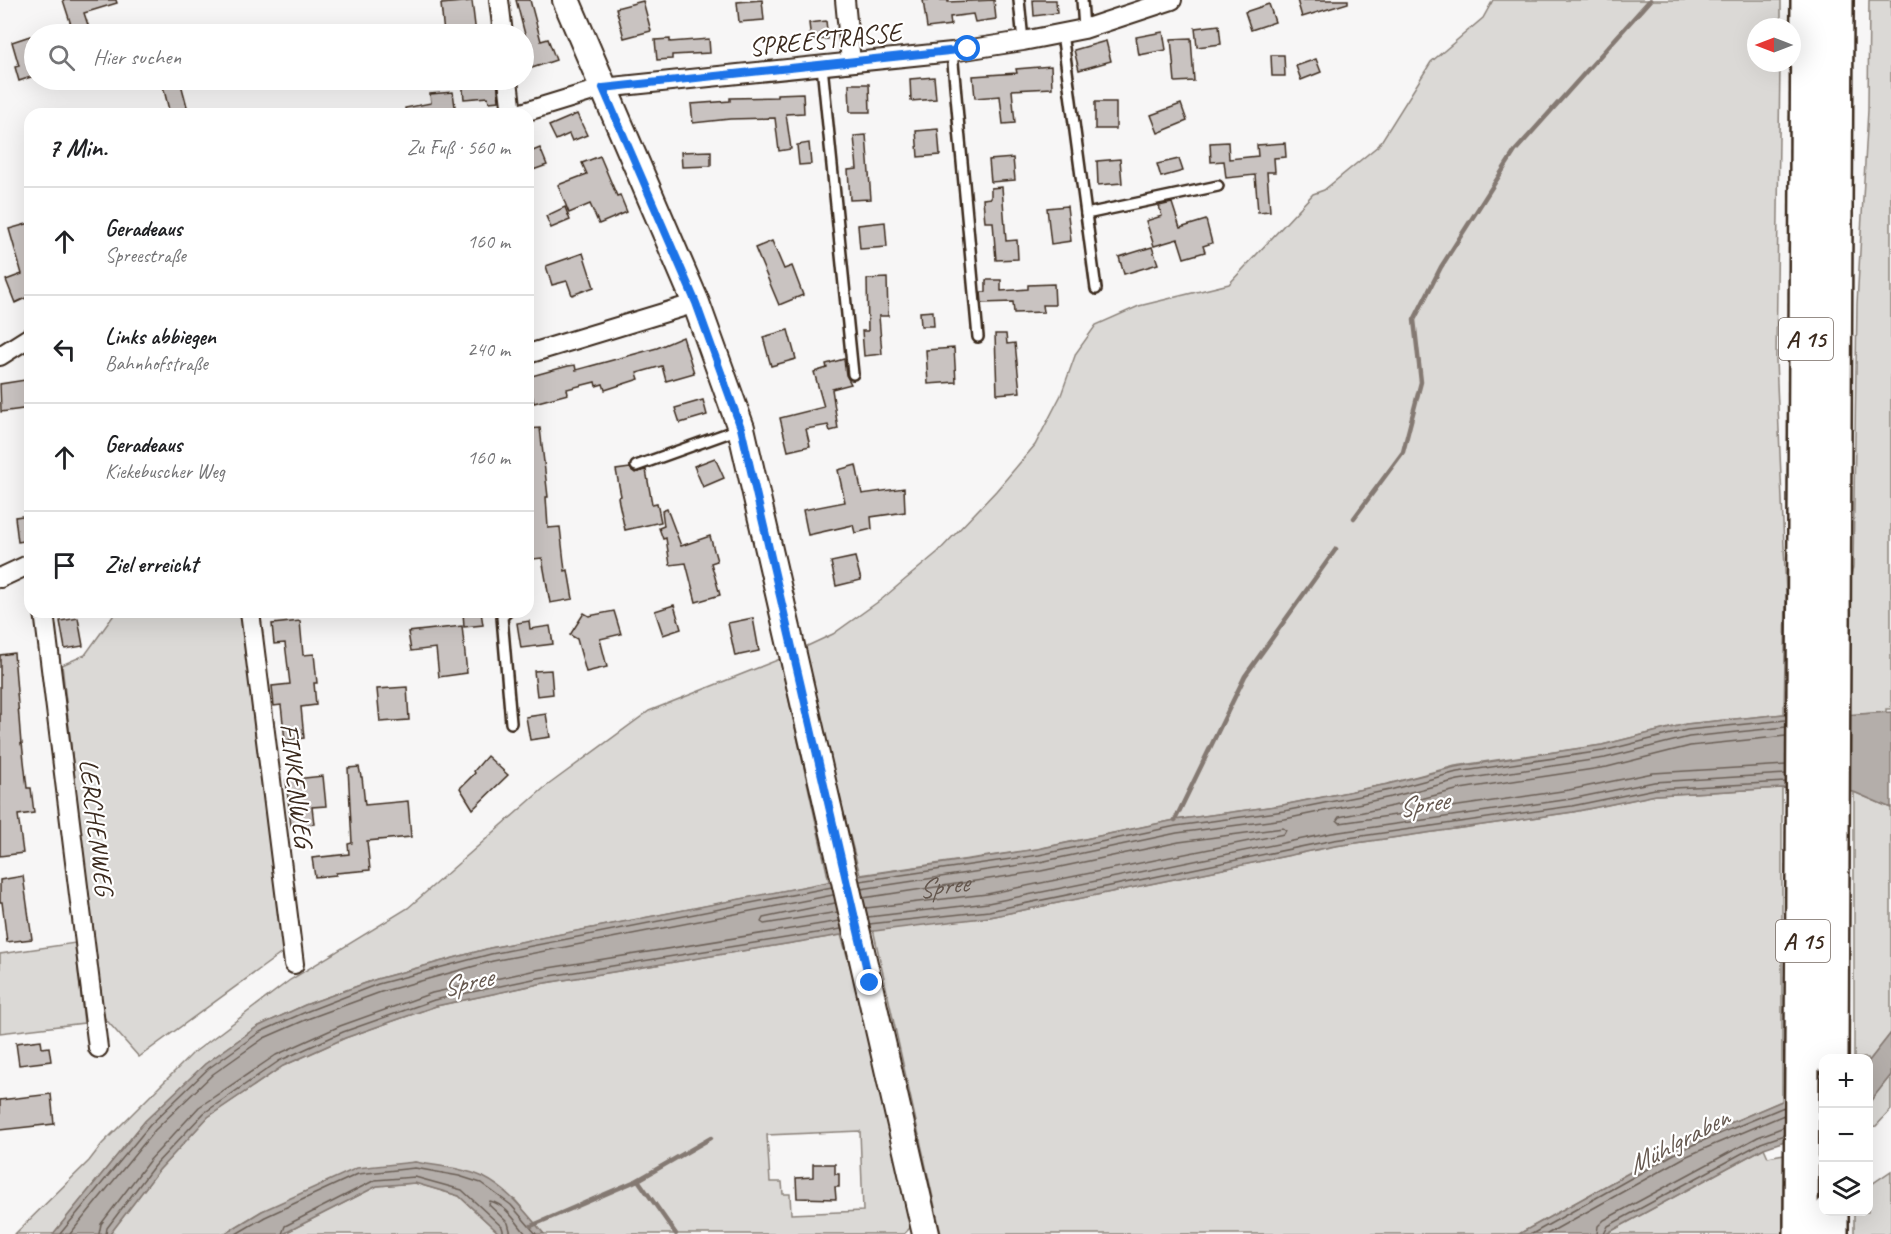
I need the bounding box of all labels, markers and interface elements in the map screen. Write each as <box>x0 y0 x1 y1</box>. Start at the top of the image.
street label: SPREESTRASSE <box>747 15 906 64</box>
north arrow <box>1747 18 1801 72</box>
search box <box>24 24 534 90</box>
route start <box>954 35 980 61</box>
icon: search <box>45 41 78 74</box>
text: Hier suchen <box>93 43 181 71</box>
text: 7 Min. <box>48 131 107 164</box>
text: Zu Fuß · 560 m <box>407 135 510 160</box>
text: Geradeaus <box>105 215 182 243</box>
icon: ahead <box>48 225 81 258</box>
text: 160 m <box>467 229 510 254</box>
text: Spreestraße <box>105 243 186 268</box>
road number: A 15 <box>1779 318 1833 360</box>
text: Links abbiegen <box>105 323 216 351</box>
icon: left <box>48 333 81 366</box>
text: 240 m <box>467 337 510 362</box>
text: Bahnhofstraße <box>105 351 208 376</box>
text: Geradeaus <box>105 431 182 459</box>
icon: ahead <box>48 441 81 474</box>
text: 160 m <box>467 445 510 470</box>
text: Kiekebuscher Weg <box>105 459 225 484</box>
icon: arrive <box>48 549 81 582</box>
text: Ziel erreicht <box>105 551 198 579</box>
street label: FINKENWEG <box>273 722 321 853</box>
street label: LERCHENWEG <box>72 757 122 900</box>
water label: Spree <box>1395 782 1455 825</box>
water label: Spree <box>916 865 975 906</box>
road number: A 15 <box>1776 920 1830 962</box>
water label: Spree <box>439 959 500 1004</box>
route end <box>856 969 882 995</box>
map controls <box>1819 1054 1873 1216</box>
button: + <box>1819 1054 1873 1108</box>
water label: Mühlgraben <box>1621 1099 1737 1182</box>
button: − <box>1819 1108 1873 1162</box>
button: layers <box>1819 1162 1873 1216</box>

